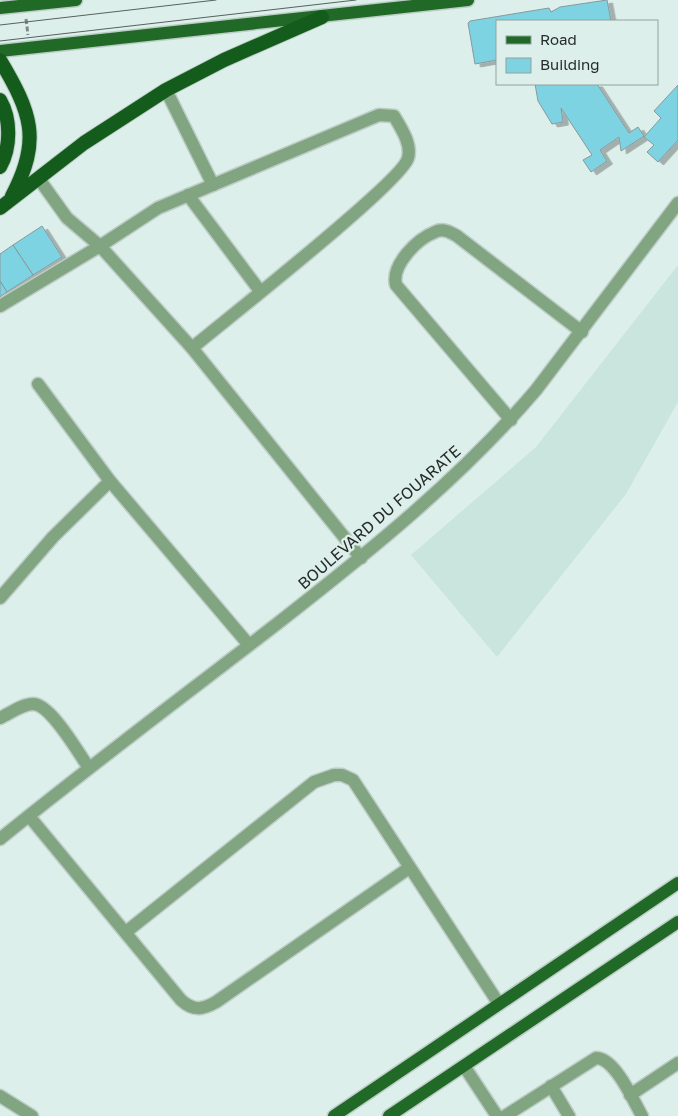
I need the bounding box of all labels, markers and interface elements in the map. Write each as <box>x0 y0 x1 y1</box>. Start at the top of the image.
legend <box>496 20 658 85</box>
text: Road <box>540 30 577 48</box>
text: Building <box>540 55 600 73</box>
street label: BOULEVARD DU FOUARATE <box>293 441 465 593</box>

